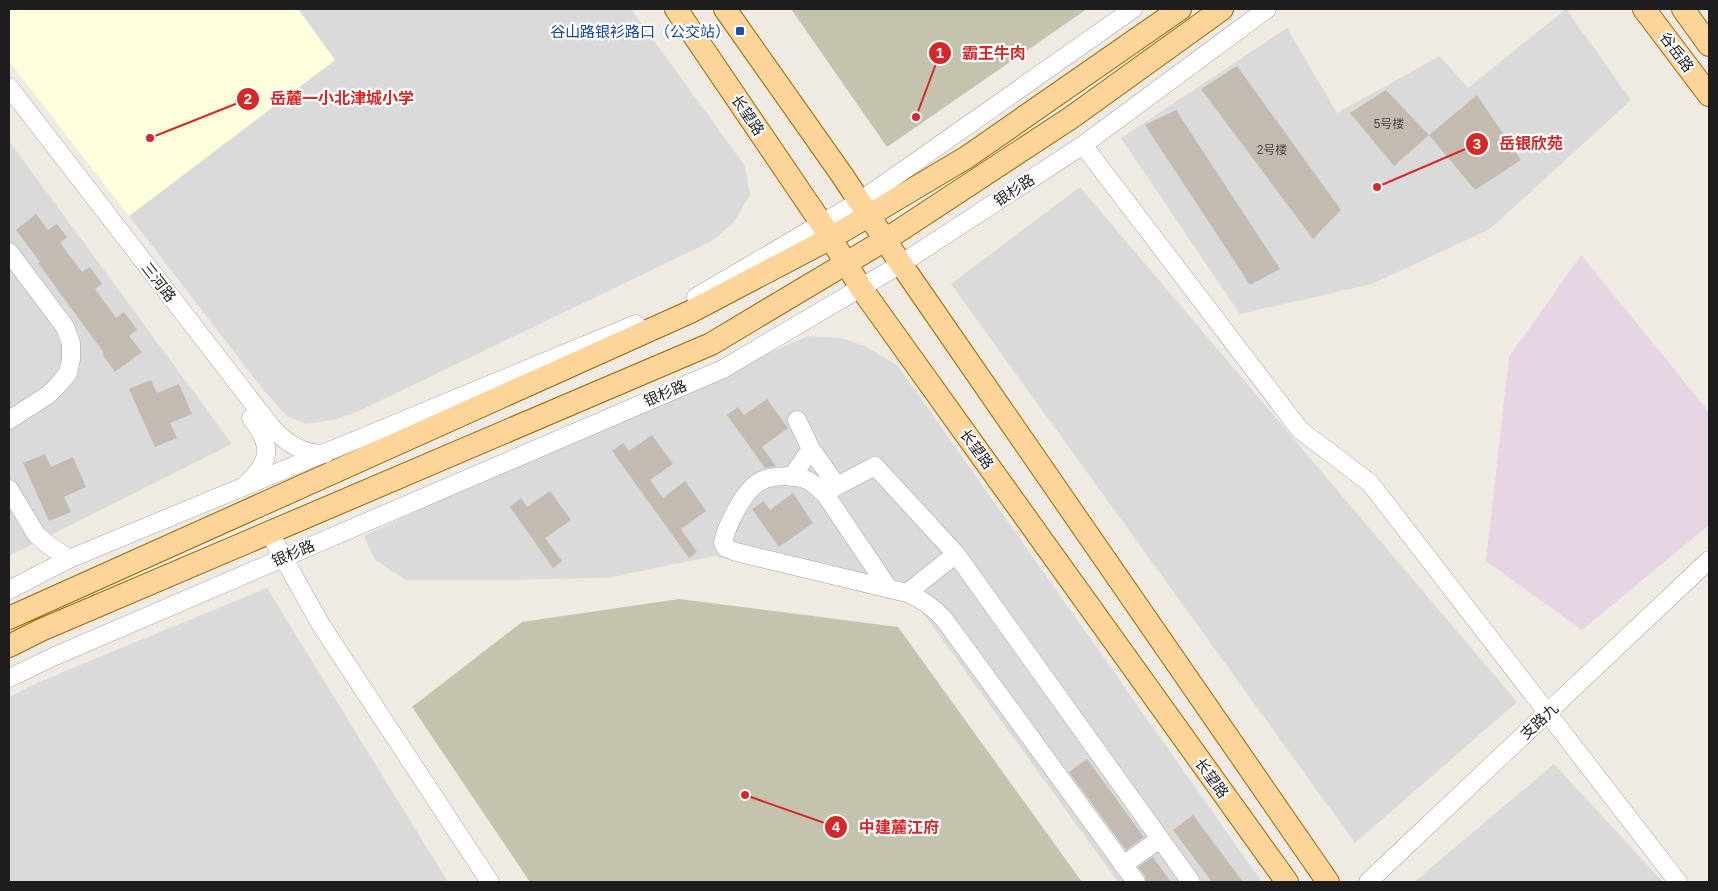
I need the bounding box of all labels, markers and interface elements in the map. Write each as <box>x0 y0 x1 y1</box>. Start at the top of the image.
place label: 谷山路银衫路口（公交站） <box>550 23 730 40</box>
marker: 谷山路银衫路口（公交站） <box>734 25 746 37</box>
street label: 谷岳路 <box>1657 29 1697 75</box>
callout: 霸王牛肉 <box>927 38 1036 69</box>
text: 1 <box>936 44 944 61</box>
text: 霸王牛肉 <box>962 45 1026 62</box>
callout: 岳麓一小北津城小学 <box>235 83 424 114</box>
text: 岳麓一小北津城小学 <box>270 89 414 107</box>
text: 2 <box>244 90 252 107</box>
street label: 长望路 <box>728 92 768 138</box>
house number: 5号楼 <box>1374 117 1404 131</box>
callout: 岳银欣苑 <box>1464 128 1573 159</box>
text: 3 <box>1473 135 1481 152</box>
text: 岳银欣苑 <box>1499 135 1563 152</box>
house number: 2号楼 <box>1257 143 1287 157</box>
street label: 银杉路 <box>990 171 1038 209</box>
street label: 三河路 <box>138 259 180 305</box>
street label: 银杉路 <box>641 376 689 410</box>
street label: 长望路 <box>957 426 997 472</box>
street label: 银杉路 <box>269 536 317 570</box>
street label: 支路九 <box>1517 699 1561 743</box>
street label: 长望路 <box>1192 755 1232 801</box>
callout: 中建麓江府 <box>824 811 949 842</box>
text: 4 <box>832 818 841 835</box>
text: 中建麓江府 <box>859 819 939 836</box>

